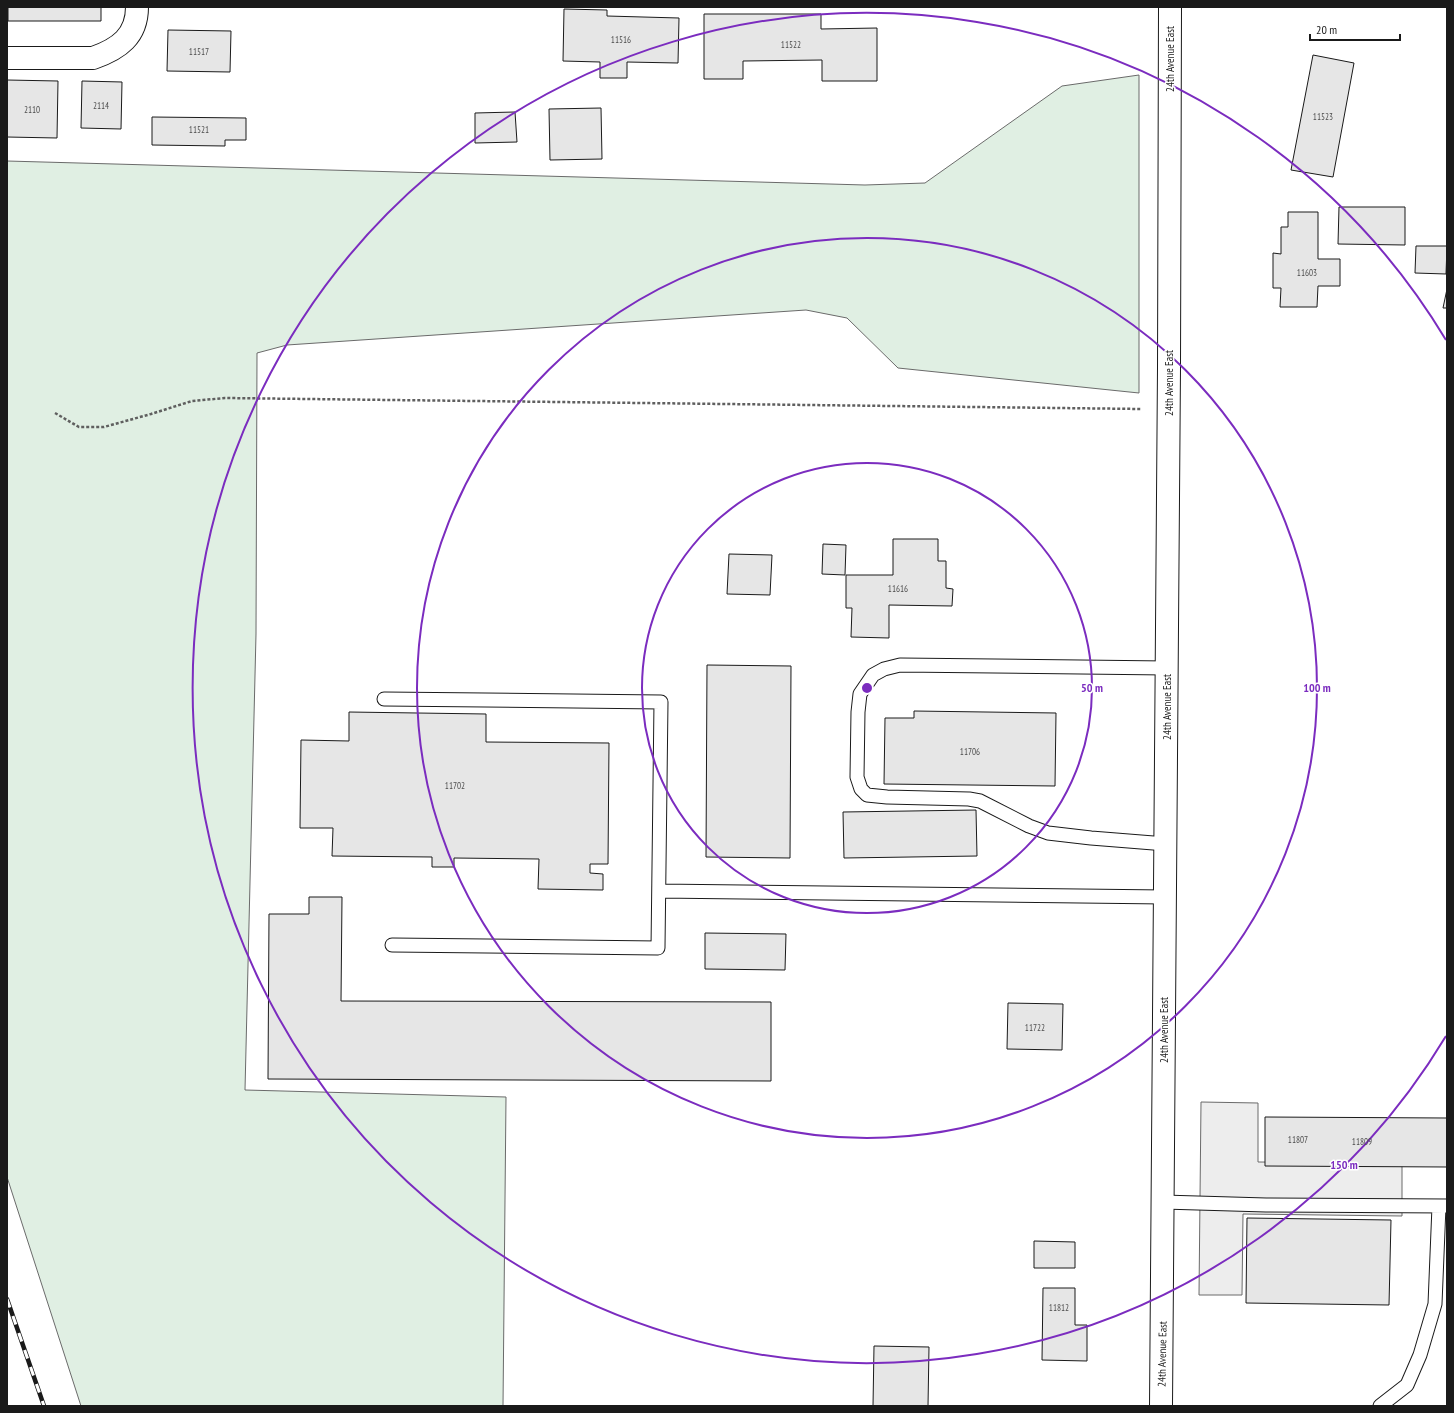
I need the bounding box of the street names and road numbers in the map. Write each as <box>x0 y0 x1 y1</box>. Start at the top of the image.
street label: 24th Avenue East <box>1163 26 1177 92</box>
street label: 24th Avenue East <box>1162 350 1176 416</box>
street label: 24th Avenue East <box>1160 674 1174 740</box>
street label: 24th Avenue East <box>1157 997 1171 1063</box>
street label: 24th Avenue East <box>1154 1321 1170 1387</box>

